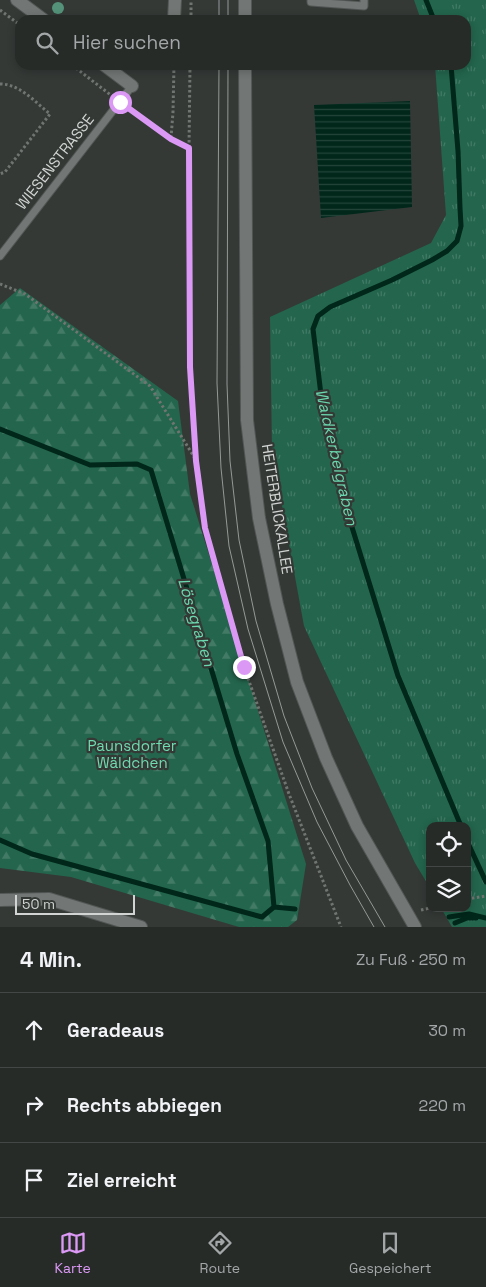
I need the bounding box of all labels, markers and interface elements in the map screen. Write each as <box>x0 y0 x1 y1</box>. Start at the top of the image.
search box <box>15 15 471 70</box>
icon: search <box>33 29 61 57</box>
text: Hier suchen <box>73 30 181 55</box>
route start <box>109 91 132 114</box>
street label: WIESENSTRASSE <box>11 110 98 213</box>
water label: Waldkerbelgraben <box>311 387 363 529</box>
street label: HEITERBLICKALLEE <box>258 442 297 576</box>
water label: Lösegraben <box>173 575 220 670</box>
route end <box>233 656 256 679</box>
park label: Paunsdorfer Wäldchen <box>88 736 177 772</box>
map controls <box>426 822 471 912</box>
button: locate <box>426 822 471 867</box>
button: layers <box>426 867 471 912</box>
scale bar <box>15 892 135 915</box>
text: 50 m <box>22 895 55 913</box>
text: 4 Min. <box>20 946 82 973</box>
text: Zu Fuß · 250 m <box>356 949 466 970</box>
icon: ahead <box>20 1016 48 1044</box>
text: Geradeaus <box>67 1018 164 1043</box>
text: 30 m <box>428 1020 466 1041</box>
icon: right <box>20 1091 48 1119</box>
text: Rechts abbiegen <box>67 1093 222 1118</box>
text: 220 m <box>419 1095 466 1116</box>
icon: arrive <box>20 1166 48 1194</box>
text: Ziel erreicht <box>67 1168 177 1193</box>
tab: Karte <box>54 1229 91 1277</box>
tab: Route <box>200 1229 240 1277</box>
tab: Gespeichert <box>349 1229 432 1277</box>

